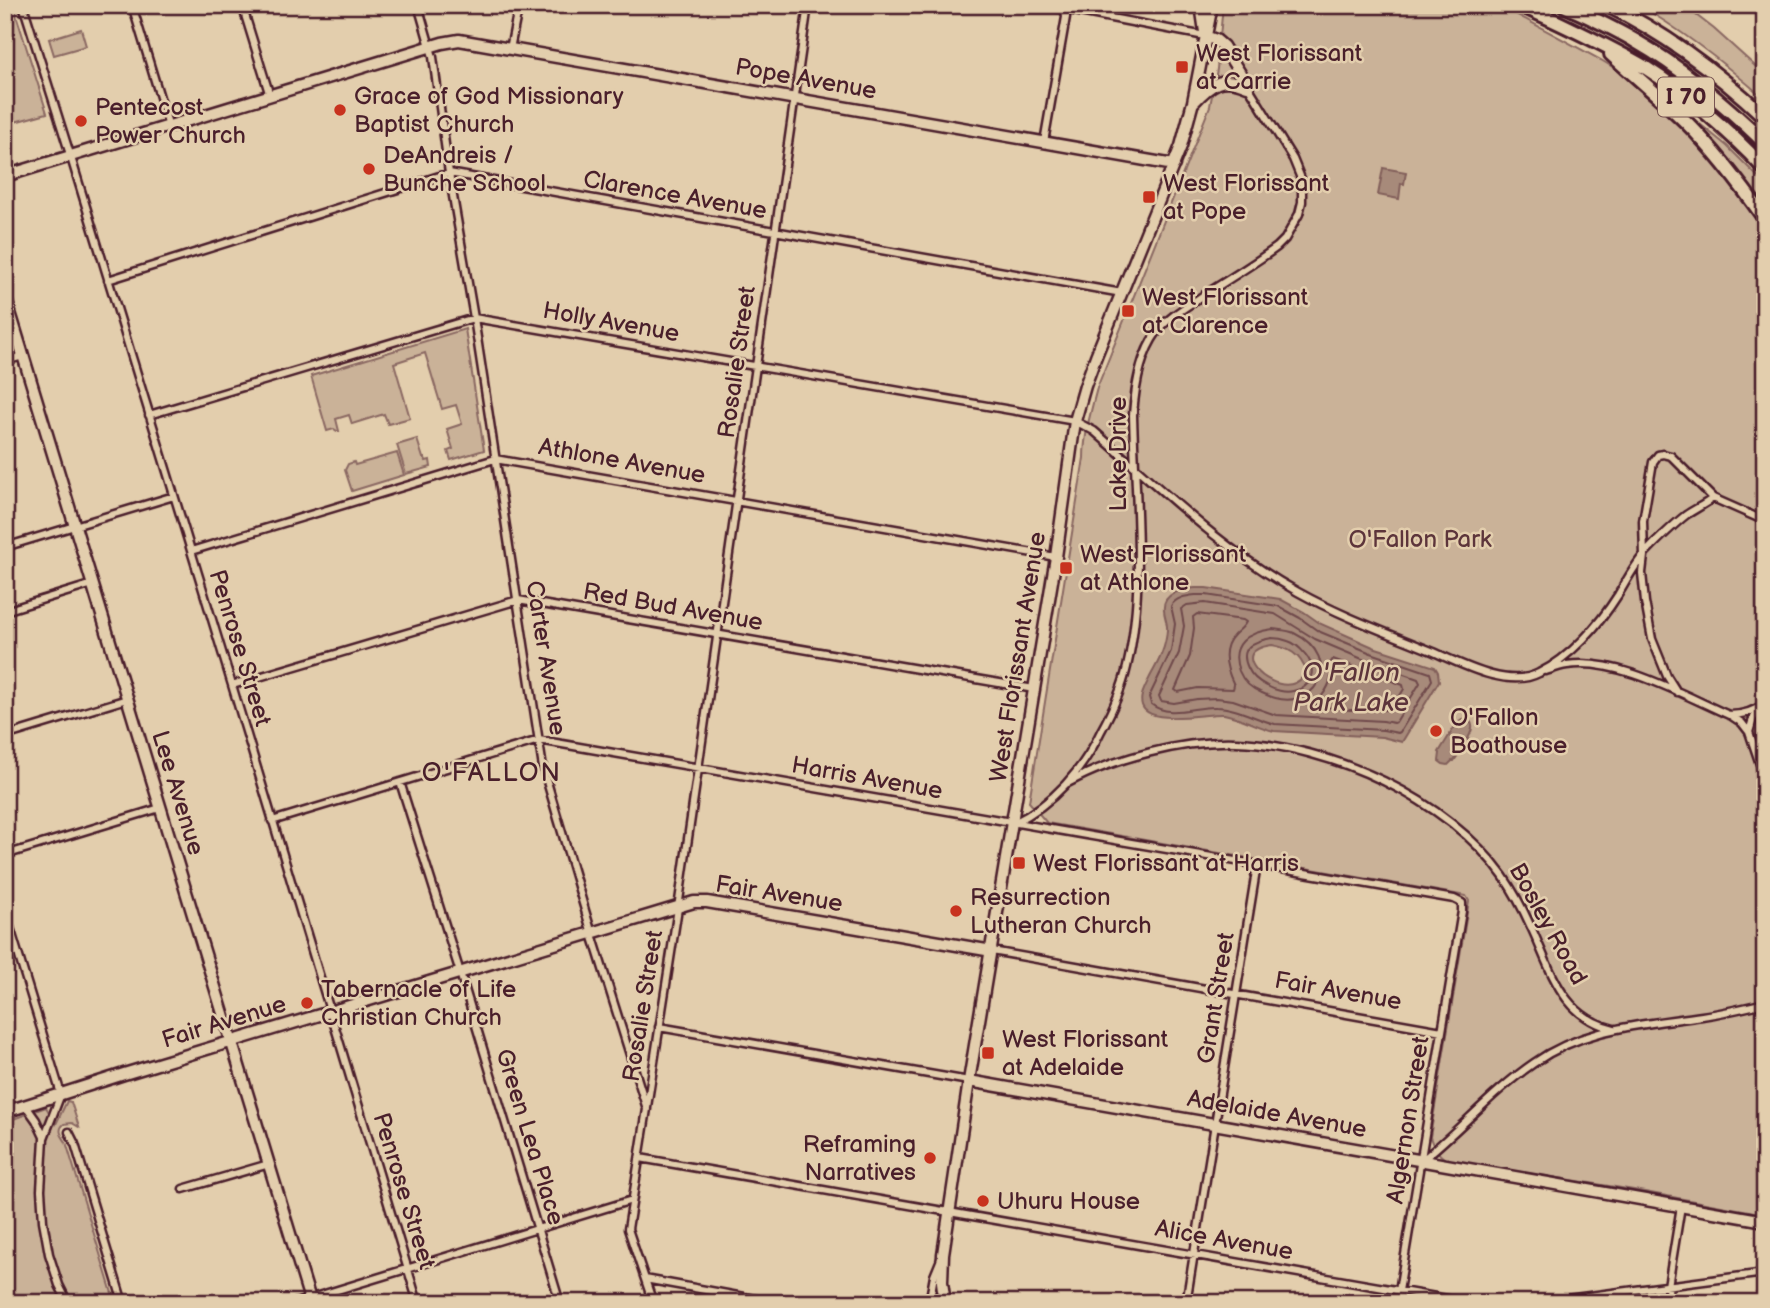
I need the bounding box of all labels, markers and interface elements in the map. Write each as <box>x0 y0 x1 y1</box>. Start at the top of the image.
place label: West Florissant at Carrie <box>1196 39 1363 96</box>
street label: Pope Avenue <box>733 52 879 106</box>
marker: West Florissant at Carrie <box>1174 59 1190 75</box>
road number: I 70 <box>1658 78 1714 116</box>
place label: Grace of God Missionary Baptist Church <box>354 82 624 139</box>
place label: Pentecost Power Church <box>95 93 246 150</box>
marker: Grace of God Missionary Baptist Church <box>332 102 348 118</box>
marker: Pentecost Power Church <box>73 113 89 129</box>
place label: DeAndreis / Bunche School <box>383 141 546 198</box>
marker: DeAndreis / Bunche School <box>361 161 377 177</box>
street label: Clarence Avenue <box>581 165 769 225</box>
place label: West Florissant at Pope <box>1163 169 1330 226</box>
marker: West Florissant at Pope <box>1141 189 1157 205</box>
street label: Rosalie Street <box>712 283 762 440</box>
place label: West Florissant at Clarence <box>1142 283 1309 340</box>
street label: Holly Avenue <box>540 296 682 348</box>
marker: West Florissant at Clarence <box>1120 303 1136 319</box>
street label: Lake Drive <box>1104 396 1133 512</box>
street label: Athlone Avenue <box>536 432 708 490</box>
park label: O'Fallon Park <box>1348 525 1492 554</box>
street label: West Florissant Avenue <box>984 530 1052 784</box>
place label: West Florissant at Athlone <box>1080 540 1247 597</box>
marker: West Florissant at Athlone <box>1058 560 1074 576</box>
street label: Penrose Street <box>202 566 278 730</box>
street label: Red Bud Avenue <box>581 577 765 637</box>
street label: Carter Avenue <box>519 579 573 737</box>
water label: O'Fallon Park Lake <box>1293 658 1409 719</box>
place label: O'Fallon Boathouse <box>1450 703 1567 760</box>
marker: O'Fallon Boathouse <box>1428 723 1444 739</box>
street label: Lee Avenue <box>145 727 211 859</box>
street label: Harris Avenue <box>789 750 945 806</box>
district label: O'FALLON <box>422 758 562 789</box>
place label: West Florissant at Harris <box>1033 849 1299 878</box>
marker: West Florissant at Harris <box>1011 855 1027 871</box>
street label: Bosley Road <box>1503 858 1593 990</box>
street label: Fair Avenue <box>713 870 845 918</box>
place label: Resurrection Lutheran Church <box>970 883 1152 940</box>
marker: Resurrection Lutheran Church <box>948 903 964 919</box>
street label: Rosalie Street <box>617 927 669 1084</box>
street label: Grant Street <box>1191 930 1241 1066</box>
street label: Fair Avenue <box>1272 966 1404 1016</box>
place label: Tabernacle of Life Christian Church <box>321 975 516 1032</box>
street label: Fair Avenue <box>158 989 290 1055</box>
marker: Tabernacle of Life Christian Church <box>299 995 315 1011</box>
place label: West Florissant at Adelaide <box>1002 1025 1169 1082</box>
street label: Algernon Street <box>1380 1034 1436 1206</box>
street label: Green Lea Place <box>489 1045 571 1229</box>
marker: West Florissant at Adelaide <box>980 1045 996 1061</box>
street label: Adelaide Avenue <box>1185 1084 1369 1144</box>
street label: Penrose Street <box>366 1109 442 1273</box>
place label: Reframing Narratives <box>803 1130 916 1187</box>
marker: Reframing Narratives <box>922 1150 938 1166</box>
place label: Uhuru House <box>997 1187 1140 1216</box>
marker: Uhuru House <box>975 1193 991 1209</box>
street label: Alice Avenue <box>1153 1214 1295 1266</box>

